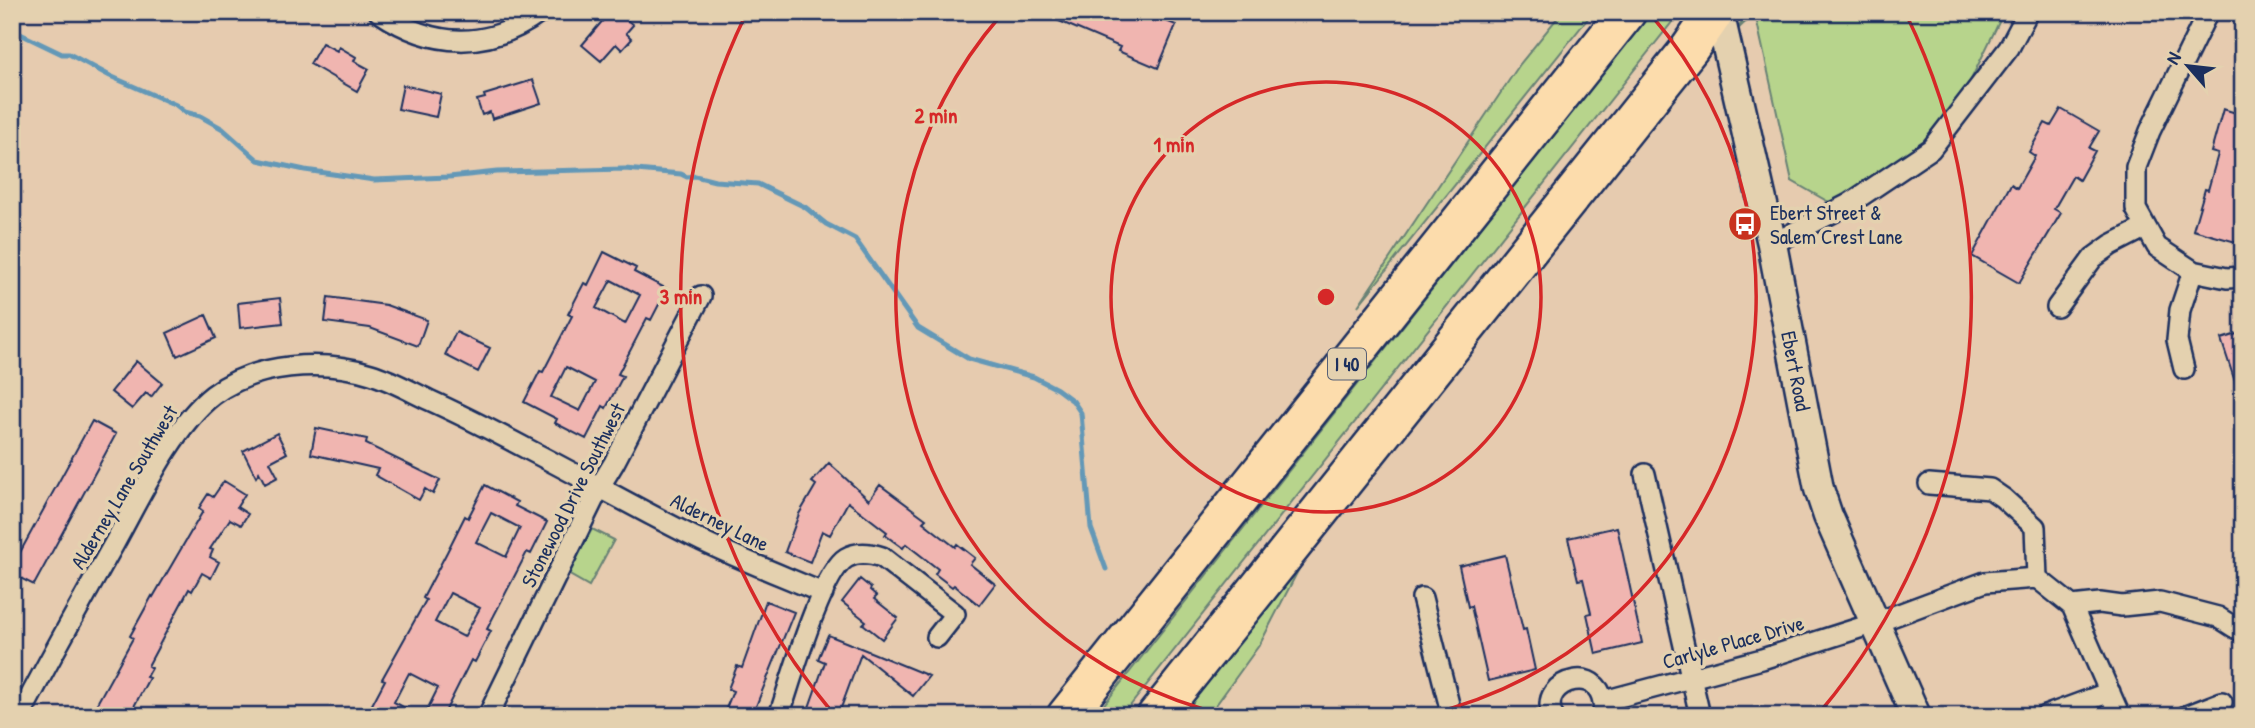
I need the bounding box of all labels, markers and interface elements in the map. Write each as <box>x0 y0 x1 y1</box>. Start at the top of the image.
north arrow <box>2154 32 2224 102</box>
text: N <box>2159 47 2187 69</box>
text: 2 min <box>914 101 958 130</box>
text: 1 min <box>1154 130 1194 159</box>
place label: Ebert Street & Salem Crest Lane <box>1770 198 1903 251</box>
bus stop icon: Ebert Street & Salem Crest Lane <box>1726 205 1764 243</box>
text: 3 min <box>660 282 702 311</box>
centre of rings <box>1314 285 1338 309</box>
street label: Ebert Road <box>1774 329 1818 413</box>
road number: I 40 <box>1328 348 1366 380</box>
street label: Stonewood Drive Southwest <box>514 397 632 592</box>
street label: Alderney Lane Southwest <box>63 399 185 574</box>
street label: Alderney Lane <box>666 486 774 558</box>
street label: Carlyle Place Drive <box>1659 608 1807 676</box>

